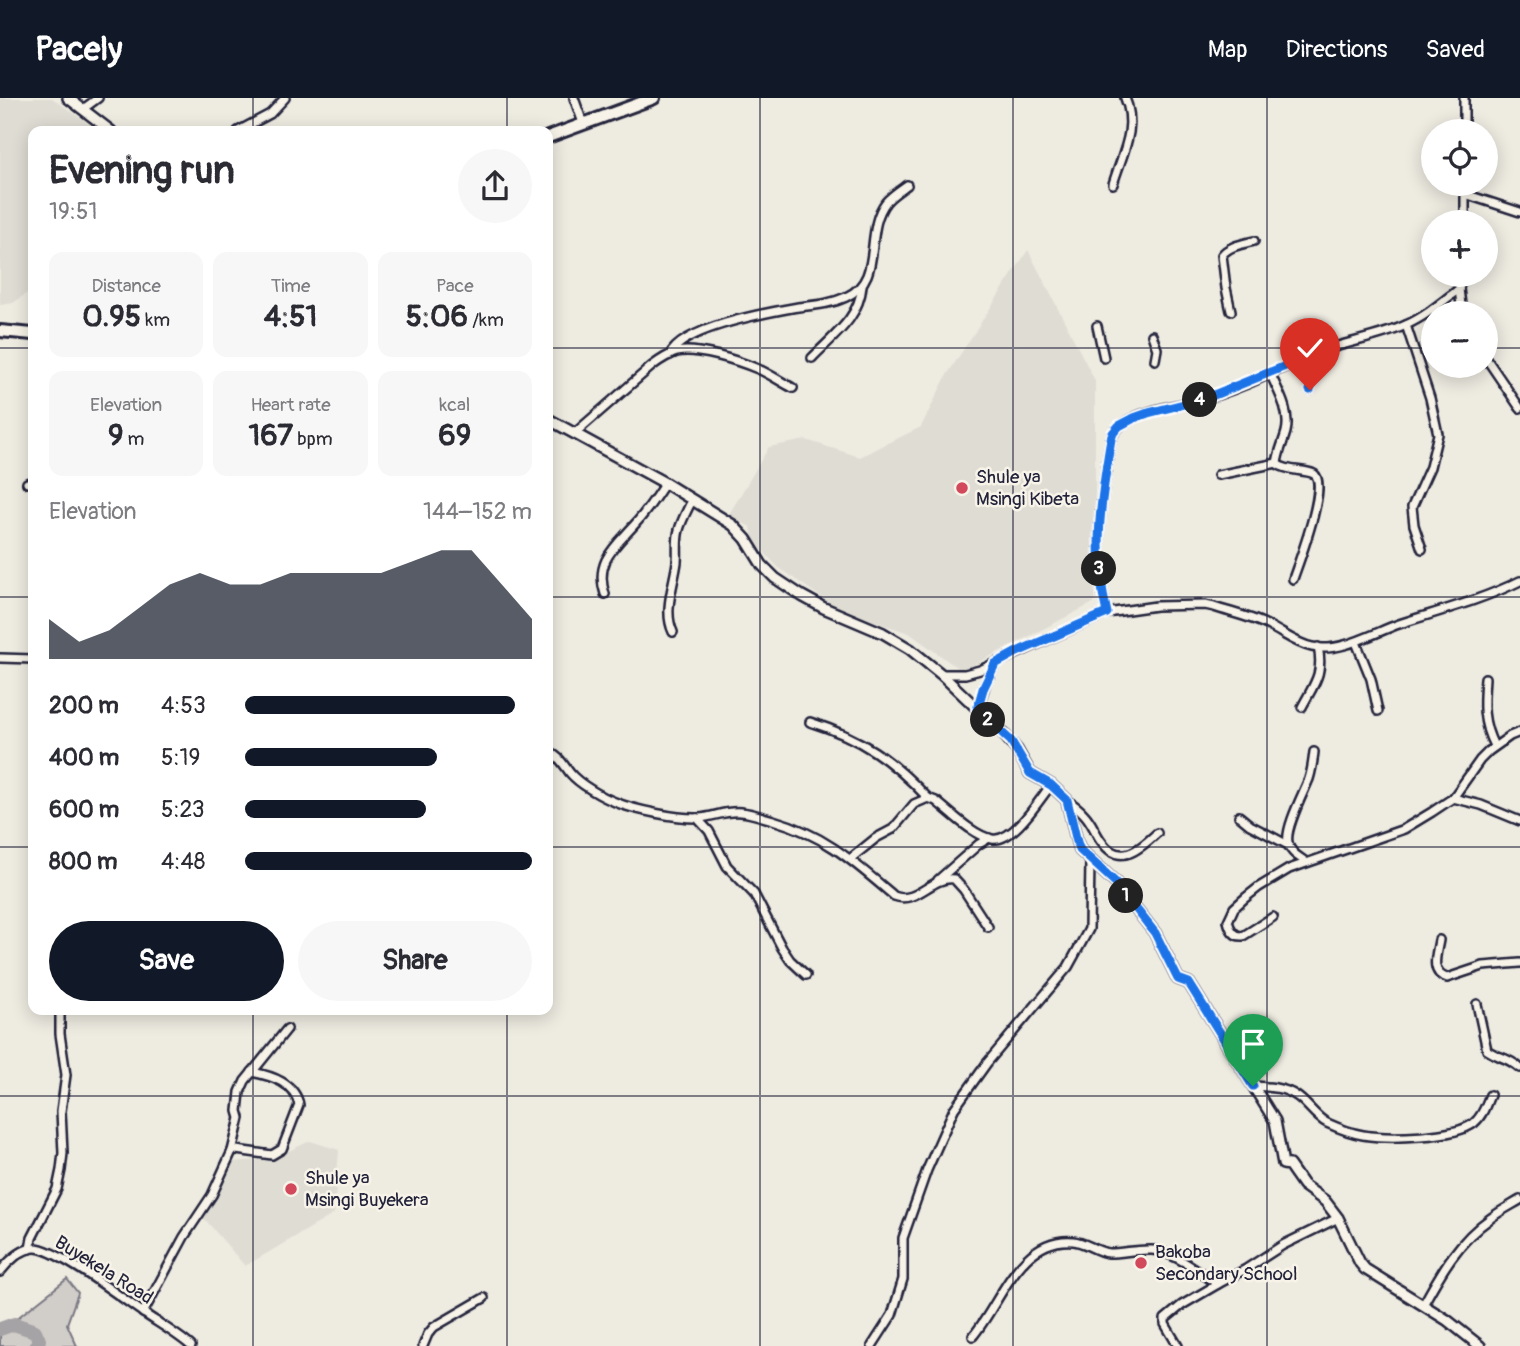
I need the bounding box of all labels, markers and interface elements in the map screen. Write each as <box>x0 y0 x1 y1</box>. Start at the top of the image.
text: Pacely <box>35 29 122 70</box>
text: Map <box>1208 35 1248 64</box>
text: Directions <box>1286 35 1387 64</box>
text: Saved <box>1425 35 1485 64</box>
map controls <box>1421 119 1498 378</box>
button: locate <box>1421 119 1498 196</box>
text: Evening run <box>49 147 235 195</box>
button: share <box>458 149 532 223</box>
text: 19:51 <box>49 197 97 226</box>
button: + <box>1421 210 1498 287</box>
text: Distance <box>91 274 161 298</box>
text: Time <box>271 274 310 298</box>
text: Pace <box>436 274 474 298</box>
text: 0.95 <box>82 298 141 335</box>
text: 4:51 <box>264 298 317 335</box>
text: 5:06 <box>406 298 468 335</box>
button: − <box>1421 301 1498 378</box>
text: km <box>141 308 170 332</box>
text: /km <box>468 308 504 332</box>
pin <box>1280 318 1340 390</box>
icon: check <box>1291 329 1329 367</box>
pin: 4 <box>1182 382 1218 418</box>
text: 4 <box>1194 387 1205 411</box>
text: Elevation <box>90 393 162 417</box>
text: Heart rate <box>250 393 331 417</box>
text: kcal <box>439 393 470 417</box>
text: 9 <box>108 417 123 454</box>
text: 167 <box>248 417 293 454</box>
text: 69 <box>438 417 471 454</box>
text: m <box>123 427 144 451</box>
text: bpm <box>293 427 333 451</box>
place label: Shule ya Msingi Kibeta <box>976 465 1079 511</box>
marker: Shule ya Msingi Kibeta <box>954 480 970 496</box>
text: Elevation <box>49 497 137 526</box>
text: 144–152 m <box>423 497 532 526</box>
pin: 3 <box>1082 552 1116 587</box>
text: 3 <box>1093 556 1104 580</box>
text: 200 m <box>49 691 119 720</box>
text: 4:53 <box>161 691 206 720</box>
pin: 2 <box>970 702 1006 738</box>
text: 2 <box>982 707 993 731</box>
text: 400 m <box>49 743 119 772</box>
text: 5:19 <box>161 743 200 772</box>
text: 600 m <box>49 795 119 824</box>
text: 5:23 <box>161 795 205 824</box>
text: 800 m <box>49 847 117 876</box>
text: 4:48 <box>161 847 205 876</box>
pin: 1 <box>1108 878 1144 914</box>
text: 1 <box>1122 883 1129 907</box>
button: Save <box>49 921 284 1001</box>
button: Share <box>298 921 532 1001</box>
pin <box>1223 1014 1283 1086</box>
icon: arrive <box>1234 1025 1272 1063</box>
place label: Shule ya Msingi Buyekera <box>305 1166 429 1212</box>
marker: Shule ya Msingi Buyekera <box>283 1181 299 1197</box>
street label: Buyekela Road <box>50 1230 158 1310</box>
place label: Bakoba Secondary School <box>1155 1240 1298 1286</box>
marker: Bakoba Secondary School <box>1133 1255 1149 1271</box>

